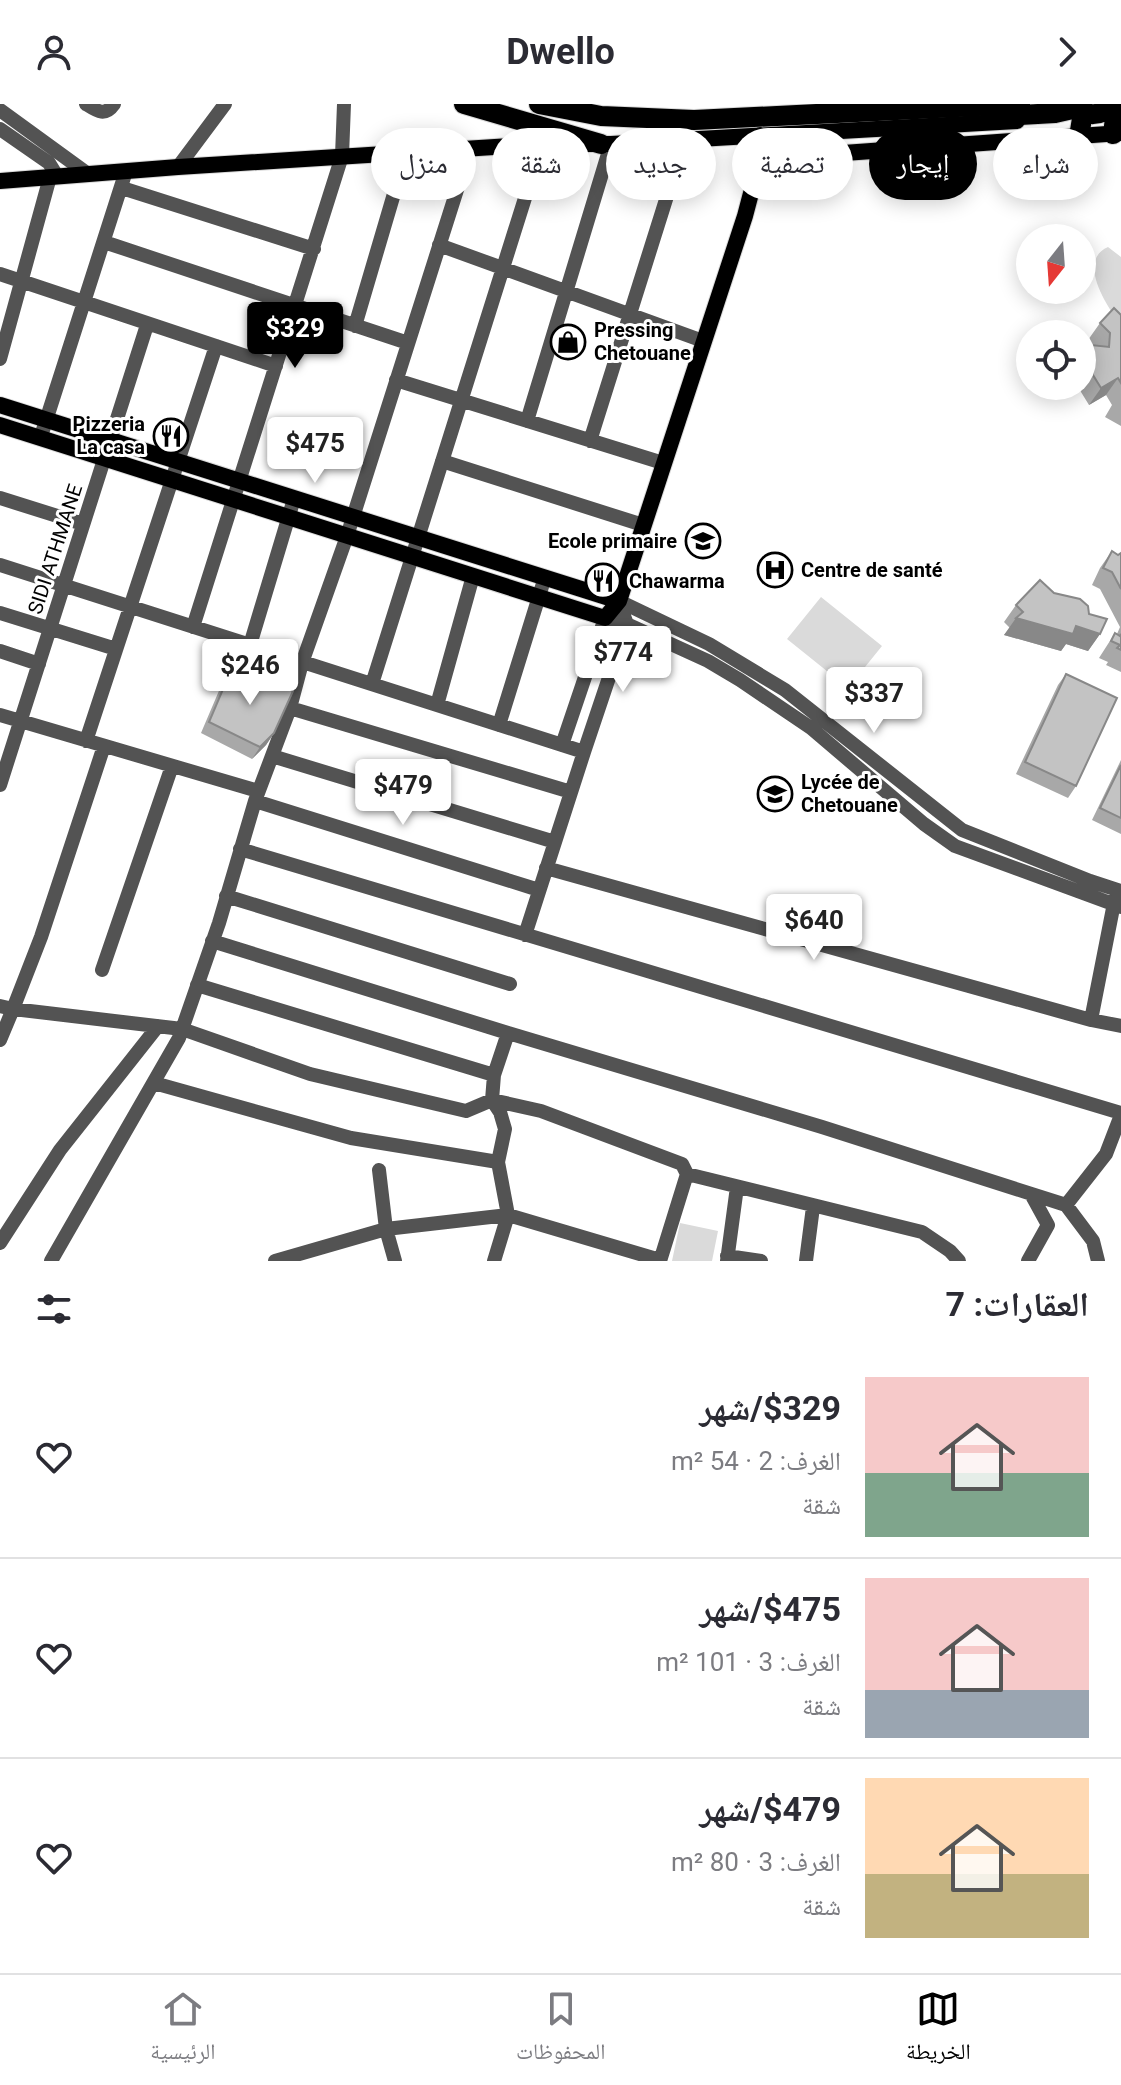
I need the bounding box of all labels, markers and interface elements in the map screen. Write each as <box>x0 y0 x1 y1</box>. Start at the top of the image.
icon: person <box>32 30 76 74</box>
icon: forward <box>1045 30 1089 74</box>
text: Dwello <box>506 31 615 73</box>
chip: منزل <box>371 128 476 200</box>
chip: شقة <box>492 128 590 200</box>
chip: جديد <box>606 128 716 200</box>
chip: تصفية <box>732 128 853 200</box>
chip: إيجار <box>869 128 977 200</box>
chip: شراء <box>993 128 1098 200</box>
north arrow <box>1016 224 1096 304</box>
map controls <box>1016 224 1096 400</box>
pin: $329 <box>248 302 342 370</box>
text: $329 <box>265 313 325 343</box>
place label: Pressing Chetouane <box>594 318 691 365</box>
button: locate <box>1016 320 1096 400</box>
shop icon: Pressing Chetouane <box>549 323 587 361</box>
place label: Pizzeria La casa <box>73 412 145 459</box>
restaurant icon: Pizzeria La casa <box>152 417 190 455</box>
pin: $475 <box>268 417 362 485</box>
text: $475 <box>285 428 345 458</box>
street label: SIDI ATHMANE <box>23 481 87 617</box>
school or university icon: Ecole primaire <box>684 522 722 560</box>
place label: Ecole primaire <box>548 529 677 553</box>
hospital icon: Centre de santé <box>756 551 794 589</box>
place label: Centre de santé <box>801 558 943 582</box>
restaurant icon: Chawarma <box>584 562 622 600</box>
place label: Chawarma <box>629 569 725 593</box>
pin: $774 <box>576 626 670 694</box>
text: $774 <box>593 637 653 667</box>
pin: $246 <box>203 639 297 707</box>
text: $246 <box>220 650 280 680</box>
pin: $337 <box>827 667 921 735</box>
text: $337 <box>844 678 904 708</box>
pin: $479 <box>356 759 450 827</box>
text: $479 <box>373 770 433 800</box>
place label: Lycée de Chetouane <box>801 770 898 817</box>
school or university icon: Lycée de Chetouane <box>756 775 794 813</box>
pin: $640 <box>767 894 861 962</box>
text: $640 <box>784 905 844 935</box>
text: العقارات: 7 <box>946 1284 1089 1324</box>
icon: filters <box>32 1287 76 1331</box>
text: $329/شهر <box>700 1388 841 1428</box>
icon: home <box>929 1409 1025 1505</box>
icon: heart <box>32 1435 76 1479</box>
text: الغرف: 2 · 54 m² <box>671 1446 841 1476</box>
text: شقة <box>802 1490 841 1520</box>
text: $475/شهر <box>700 1589 841 1629</box>
icon: home <box>929 1610 1025 1706</box>
icon: heart <box>32 1636 76 1680</box>
text: الغرف: 3 · 101 m² <box>656 1647 841 1677</box>
text: شقة <box>802 1691 841 1721</box>
text: $479/شهر <box>700 1789 841 1829</box>
icon: home <box>929 1810 1025 1906</box>
icon: heart <box>32 1836 76 1880</box>
text: الغرف: 3 · 80 m² <box>671 1847 841 1877</box>
text: شقة <box>802 1891 841 1921</box>
tab: الرئيسية <box>150 1987 215 2073</box>
tab: المحفوظات <box>516 1987 606 2073</box>
tab: الخريطة <box>906 1987 971 2073</box>

